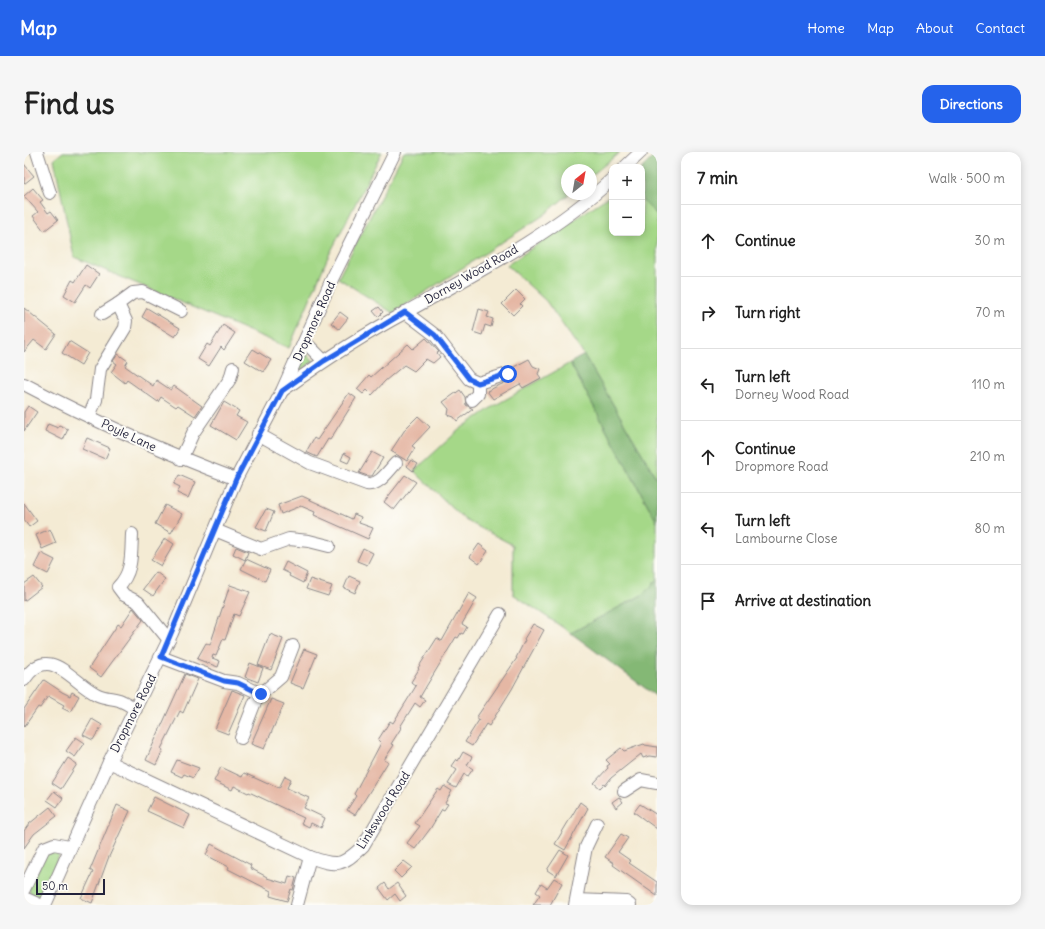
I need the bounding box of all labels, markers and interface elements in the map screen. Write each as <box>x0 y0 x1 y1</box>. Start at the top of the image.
text: Map <box>20 16 57 40</box>
text: Home <box>807 19 845 37</box>
text: Map <box>867 19 894 37</box>
text: About <box>916 19 954 37</box>
text: Contact <box>976 19 1025 37</box>
button: Directions <box>922 85 1021 123</box>
text: Find us <box>24 86 115 122</box>
north arrow <box>561 164 597 200</box>
map controls <box>609 164 645 236</box>
button: + <box>609 164 645 200</box>
text: 7 min <box>697 167 738 189</box>
text: Walk · 500 m <box>928 170 1005 187</box>
button: − <box>609 200 645 236</box>
icon: ahead <box>697 230 719 252</box>
text: Continue <box>735 231 796 250</box>
text: 30 m <box>975 232 1005 249</box>
street label: Dorney Wood Road <box>422 241 520 307</box>
street label: Dropmore Road <box>290 279 338 363</box>
icon: right <box>697 302 719 324</box>
text: Turn right <box>735 303 800 322</box>
text: 70 m <box>976 304 1005 321</box>
route start <box>499 365 517 383</box>
text: Turn left <box>735 367 790 386</box>
icon: left <box>697 374 719 396</box>
text: 110 m <box>972 376 1005 393</box>
text: Dorney Wood Road <box>735 386 849 403</box>
street label: Poyle Lane <box>99 416 159 454</box>
text: Continue <box>735 439 796 458</box>
icon: ahead <box>697 446 719 468</box>
text: 210 m <box>970 448 1005 465</box>
text: Dropmore Road <box>735 458 828 475</box>
text: Turn left <box>735 511 790 530</box>
icon: left <box>697 518 719 540</box>
text: 80 m <box>974 520 1005 537</box>
text: Lambourne Close <box>735 530 838 547</box>
icon: arrive <box>697 590 719 612</box>
text: Arrive at destination <box>735 591 871 610</box>
street label: Dropmore Road <box>107 671 159 755</box>
route end <box>252 685 270 703</box>
street label: Linkswood Road <box>353 768 413 852</box>
scale bar <box>36 877 105 896</box>
text: 50 m <box>42 879 68 893</box>

